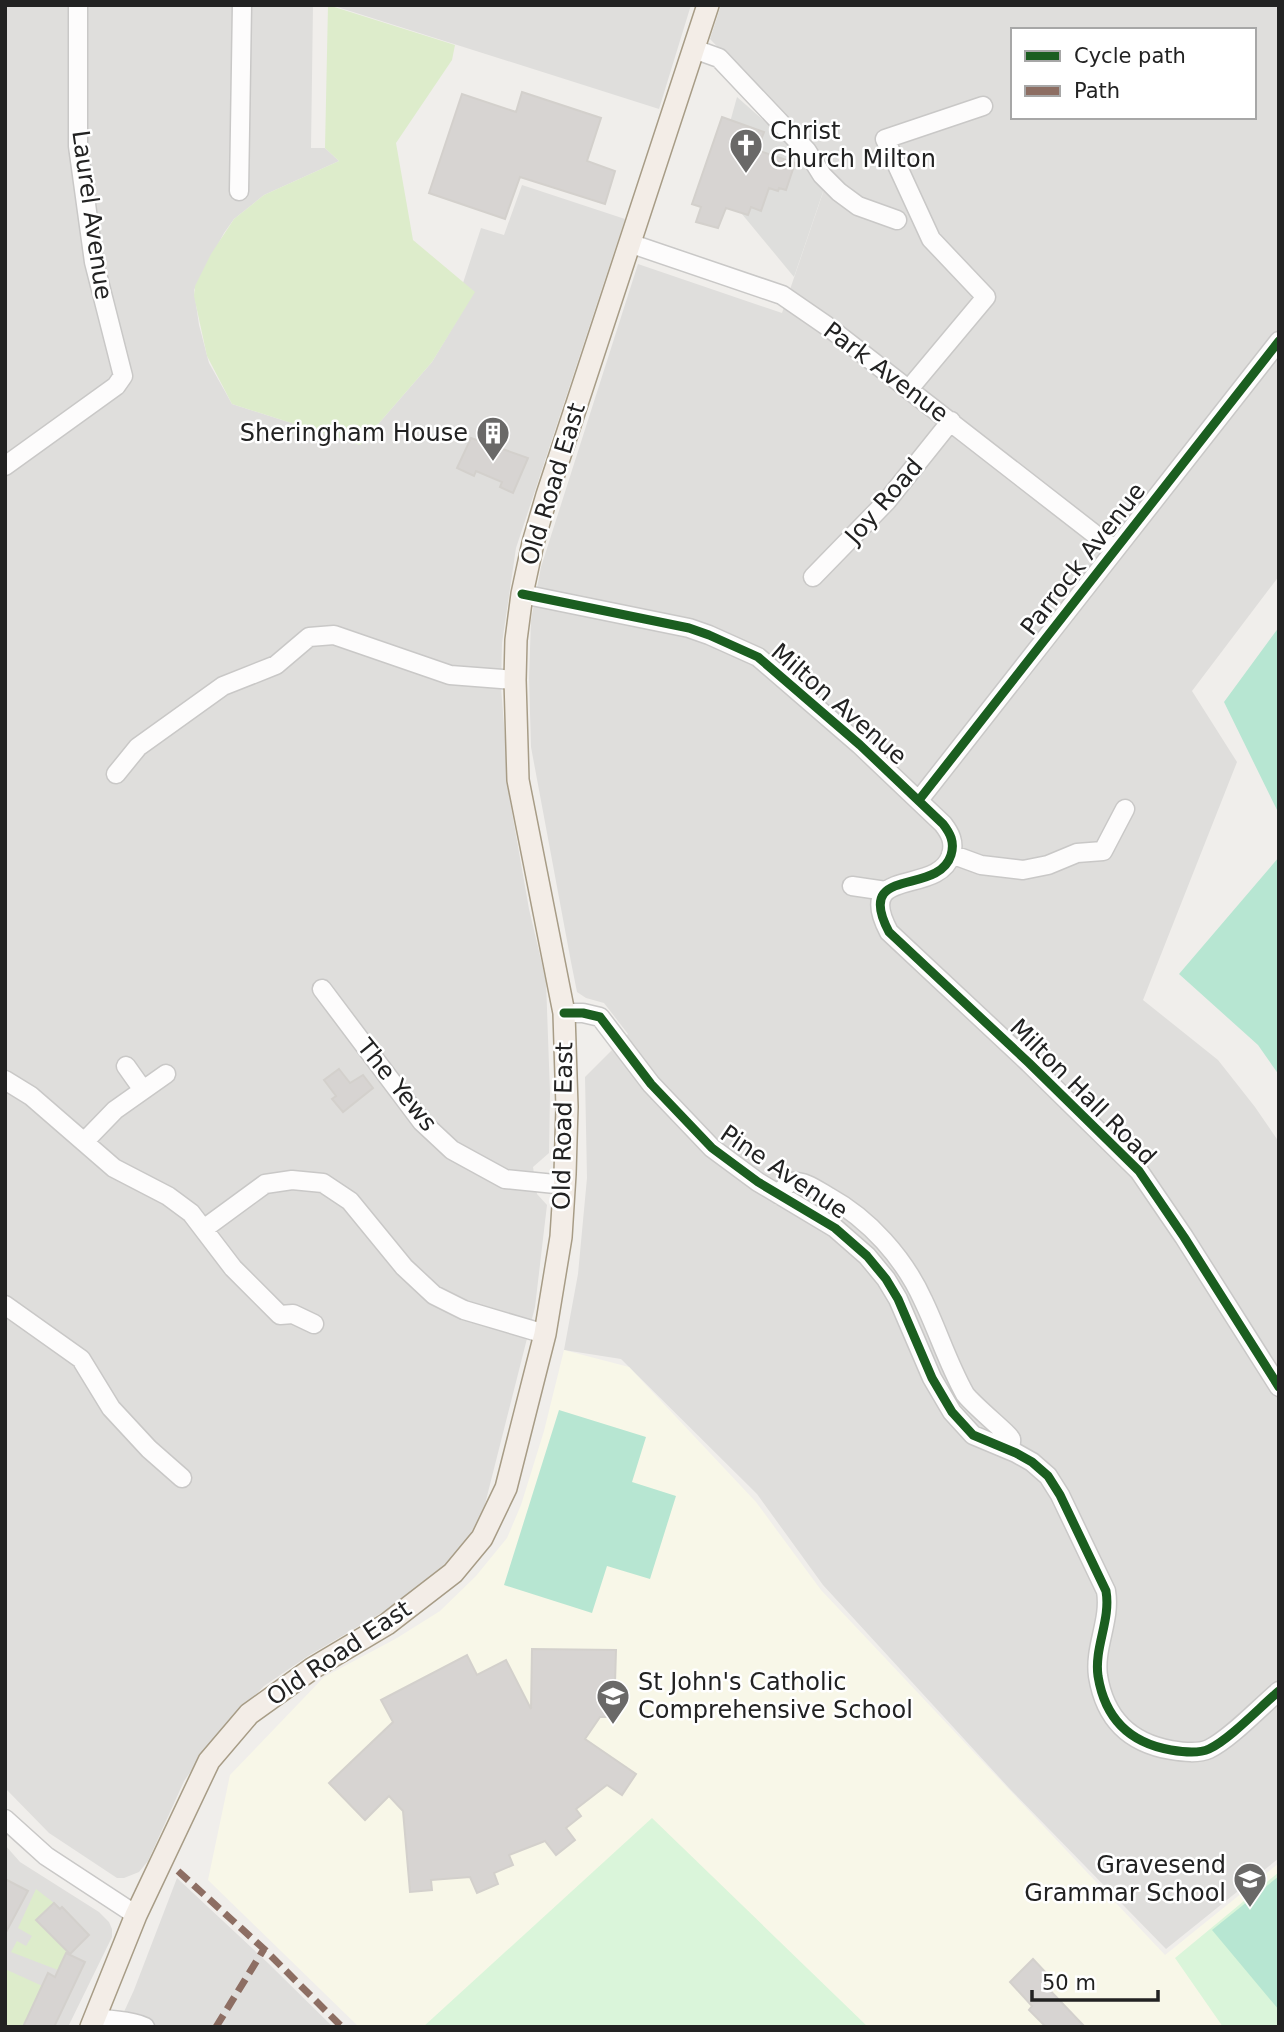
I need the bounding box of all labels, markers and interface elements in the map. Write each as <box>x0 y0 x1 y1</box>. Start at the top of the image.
legend <box>1011 28 1256 119</box>
text: Cycle path <box>1074 44 1186 68</box>
text: Path <box>1074 79 1120 103</box>
place label: Christ Church Milton <box>770 117 936 173</box>
church icon: Christ Church Milton <box>727 126 765 175</box>
street label: Laurel Avenue <box>66 128 118 302</box>
street label: Park Avenue <box>818 316 954 428</box>
street label: Old Road East <box>515 400 591 568</box>
building icon: Sheringham House <box>474 414 512 463</box>
place label: Sheringham House <box>240 419 468 447</box>
street label: Joy Road <box>838 453 929 551</box>
street label: Parrock Avenue <box>1015 477 1151 641</box>
street label: Milton Avenue <box>766 638 912 770</box>
street label: Milton Hall Road <box>1004 1013 1162 1171</box>
street label: The Yews <box>351 1032 443 1137</box>
street label: Old Road East <box>548 1042 578 1210</box>
street label: Pine Avenue <box>715 1119 853 1225</box>
street label: Old Road East <box>262 1594 416 1712</box>
place label: St John's Catholic Comprehensive School <box>638 1668 913 1724</box>
school or university icon: St John's Catholic Comprehensive School <box>594 1677 632 1726</box>
place label: Gravesend Grammar School <box>1024 1851 1226 1907</box>
school or university icon: Gravesend Grammar School <box>1231 1860 1269 1909</box>
scale bar <box>1032 1958 1158 2002</box>
text: 50 m <box>1042 1971 1096 1995</box>

